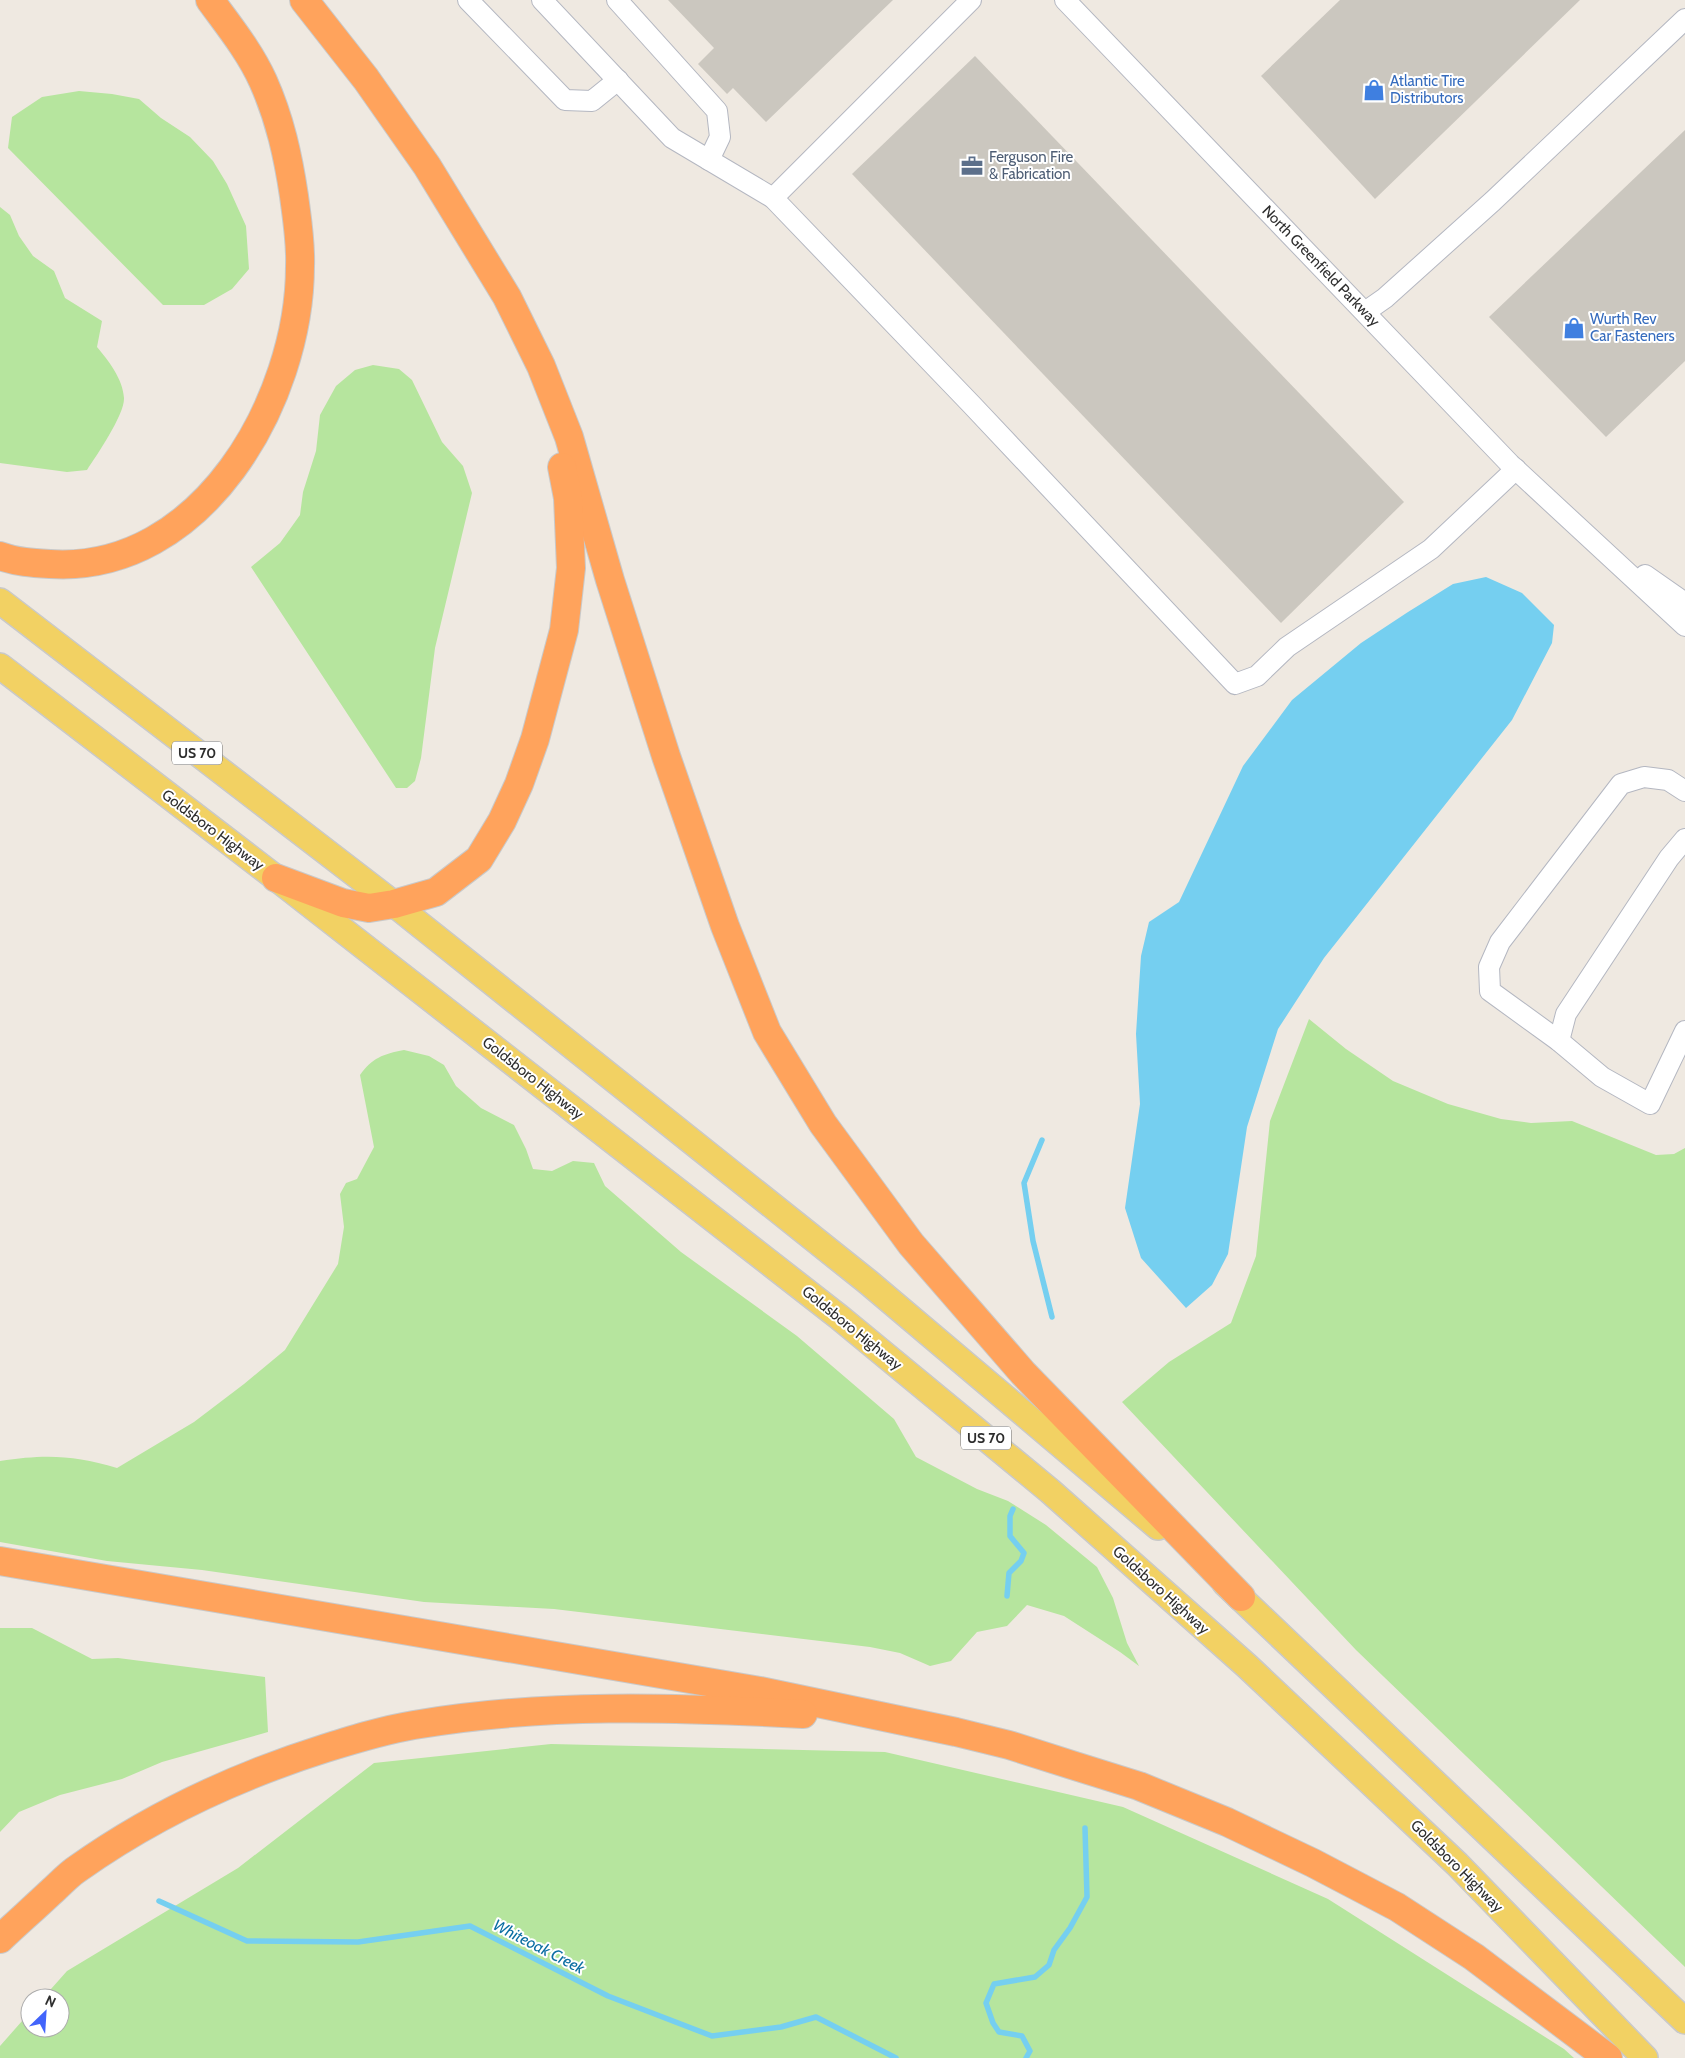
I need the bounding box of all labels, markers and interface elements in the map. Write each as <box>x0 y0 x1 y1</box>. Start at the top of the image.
place label: Atlantic Tire Distributors <box>1390 72 1465 107</box>
shop icon: Atlantic Tire Distributors <box>1361 77 1387 103</box>
place label: Ferguson Fire & Fabrication <box>989 148 1074 183</box>
office icon: Ferguson Fire & Fabrication <box>959 153 985 179</box>
street label: North Greenfield Parkway <box>1258 202 1384 331</box>
place label: Wurth Rev Car Fasteners <box>1590 310 1675 345</box>
shop icon: Wurth Rev Car Fasteners <box>1561 315 1587 341</box>
road number: US 70 <box>172 741 222 764</box>
street label: Goldsboro Highway <box>158 786 268 875</box>
street label: Goldsboro Highway <box>479 1033 587 1123</box>
street label: Goldsboro Highway <box>798 1282 906 1374</box>
road number: US 70 <box>961 1426 1011 1450</box>
street label: Goldsboro Highway <box>1109 1542 1213 1638</box>
street label: Goldsboro Highway <box>1407 1816 1507 1916</box>
water label: Whiteoak Creek <box>490 1915 589 1978</box>
north arrow <box>20 1988 70 2038</box>
text: N <box>42 1991 59 2011</box>

